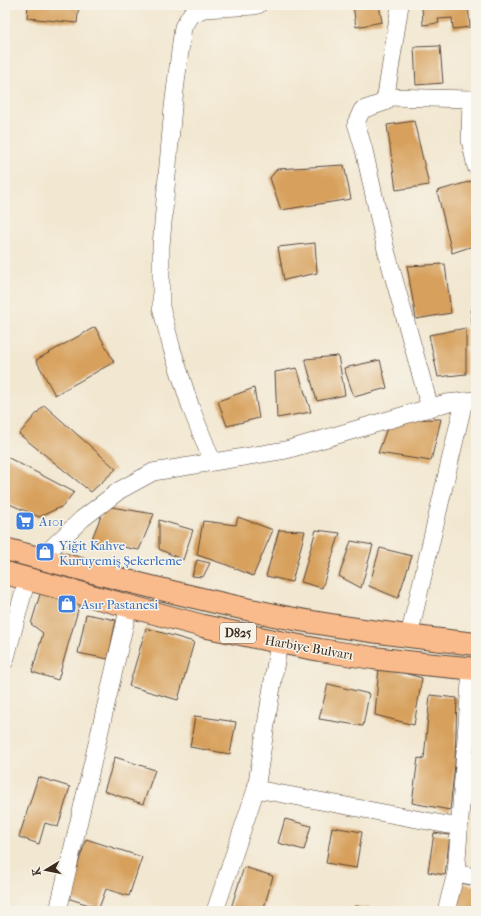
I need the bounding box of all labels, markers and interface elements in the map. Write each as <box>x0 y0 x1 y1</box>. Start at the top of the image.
supermarket icon: A101 <box>14 510 36 532</box>
place label: A101 <box>38 514 64 529</box>
place label: Yiğit Kahve Kuruyemiş Şekerleme <box>58 538 183 569</box>
shop icon: Yiğit Kahve Kuruyemiş Şekerleme <box>34 541 56 563</box>
shop icon: Asır Pastanesi <box>56 593 78 615</box>
place label: Asır Pastanesi <box>80 597 158 612</box>
road number: D825 <box>220 623 256 643</box>
street label: Harbiye Bulvarı <box>264 632 354 663</box>
north arrow <box>26 850 66 890</box>
text: K <box>29 866 44 877</box>

